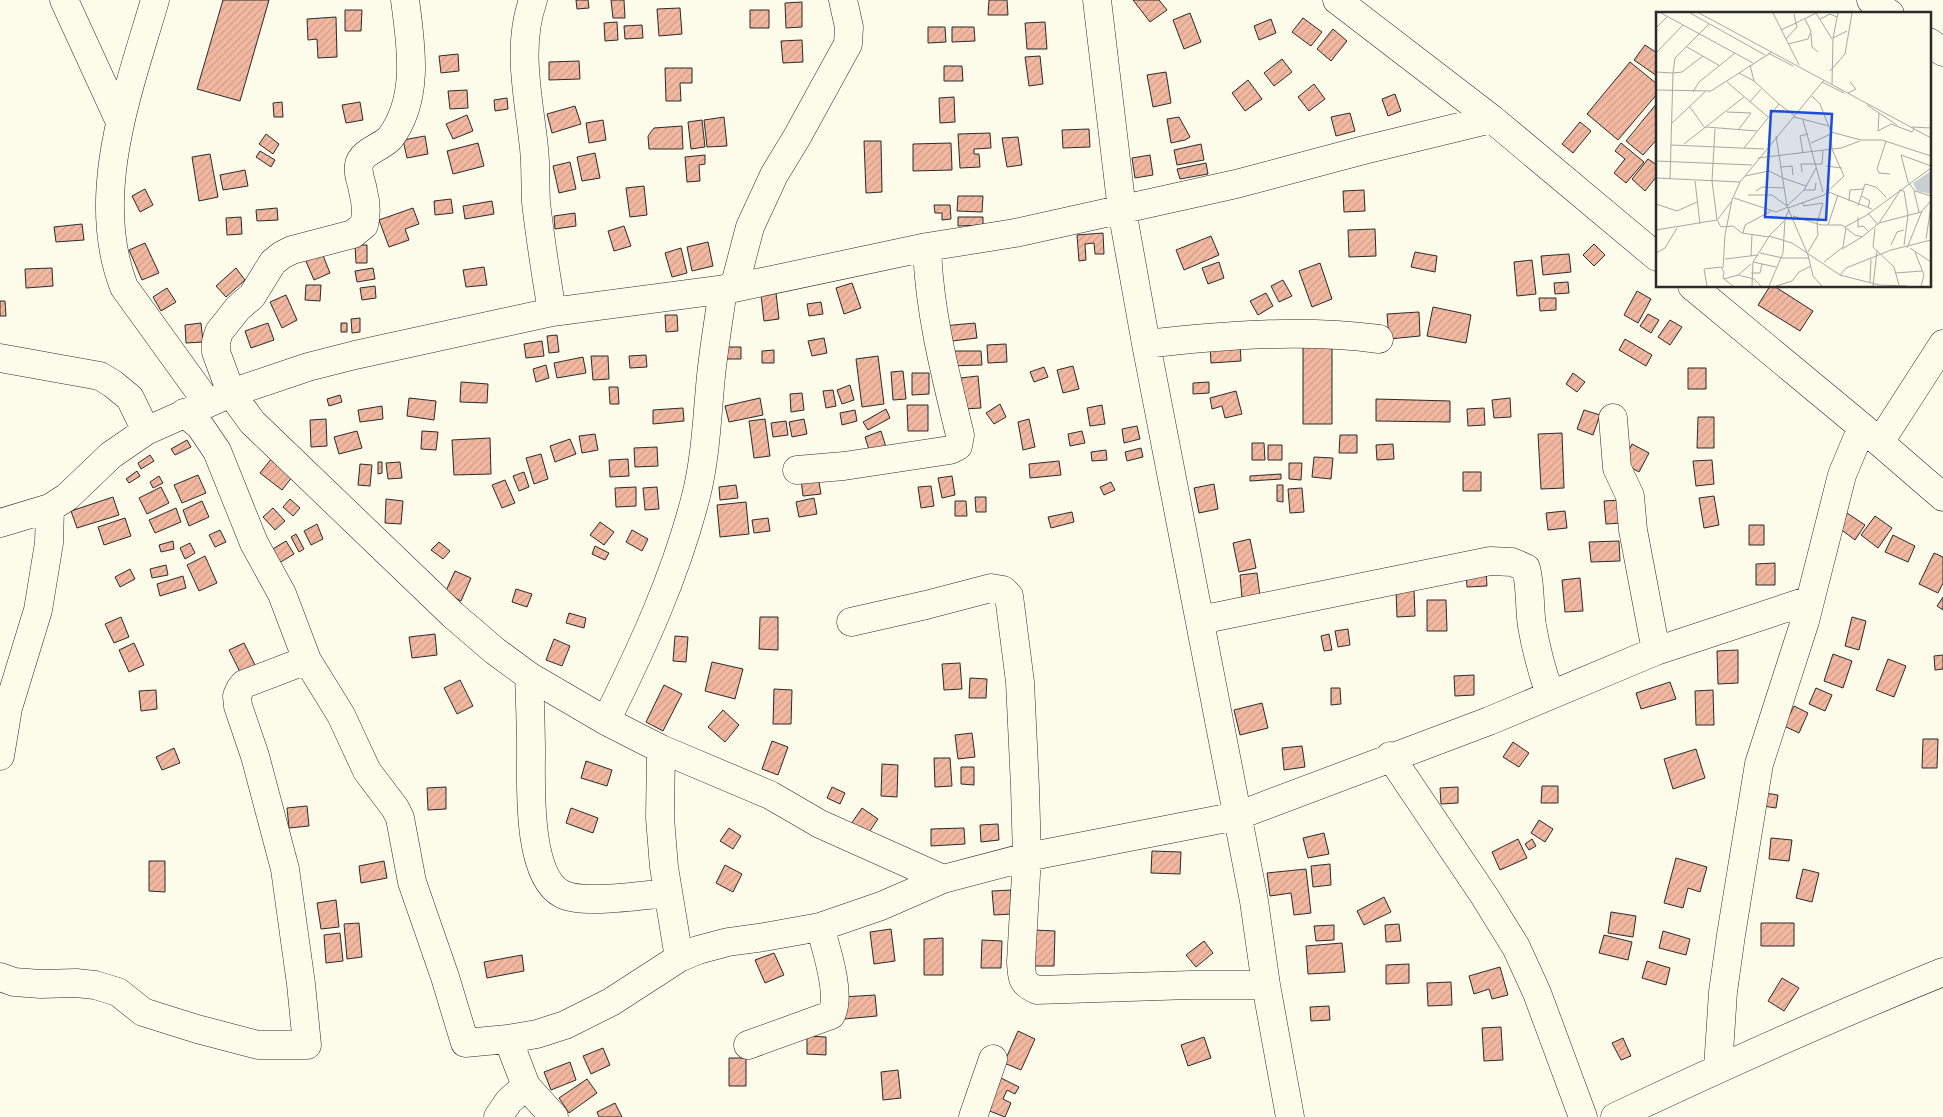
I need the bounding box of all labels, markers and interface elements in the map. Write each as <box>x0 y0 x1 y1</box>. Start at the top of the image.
inset map <box>1656 12 1930 288</box>

